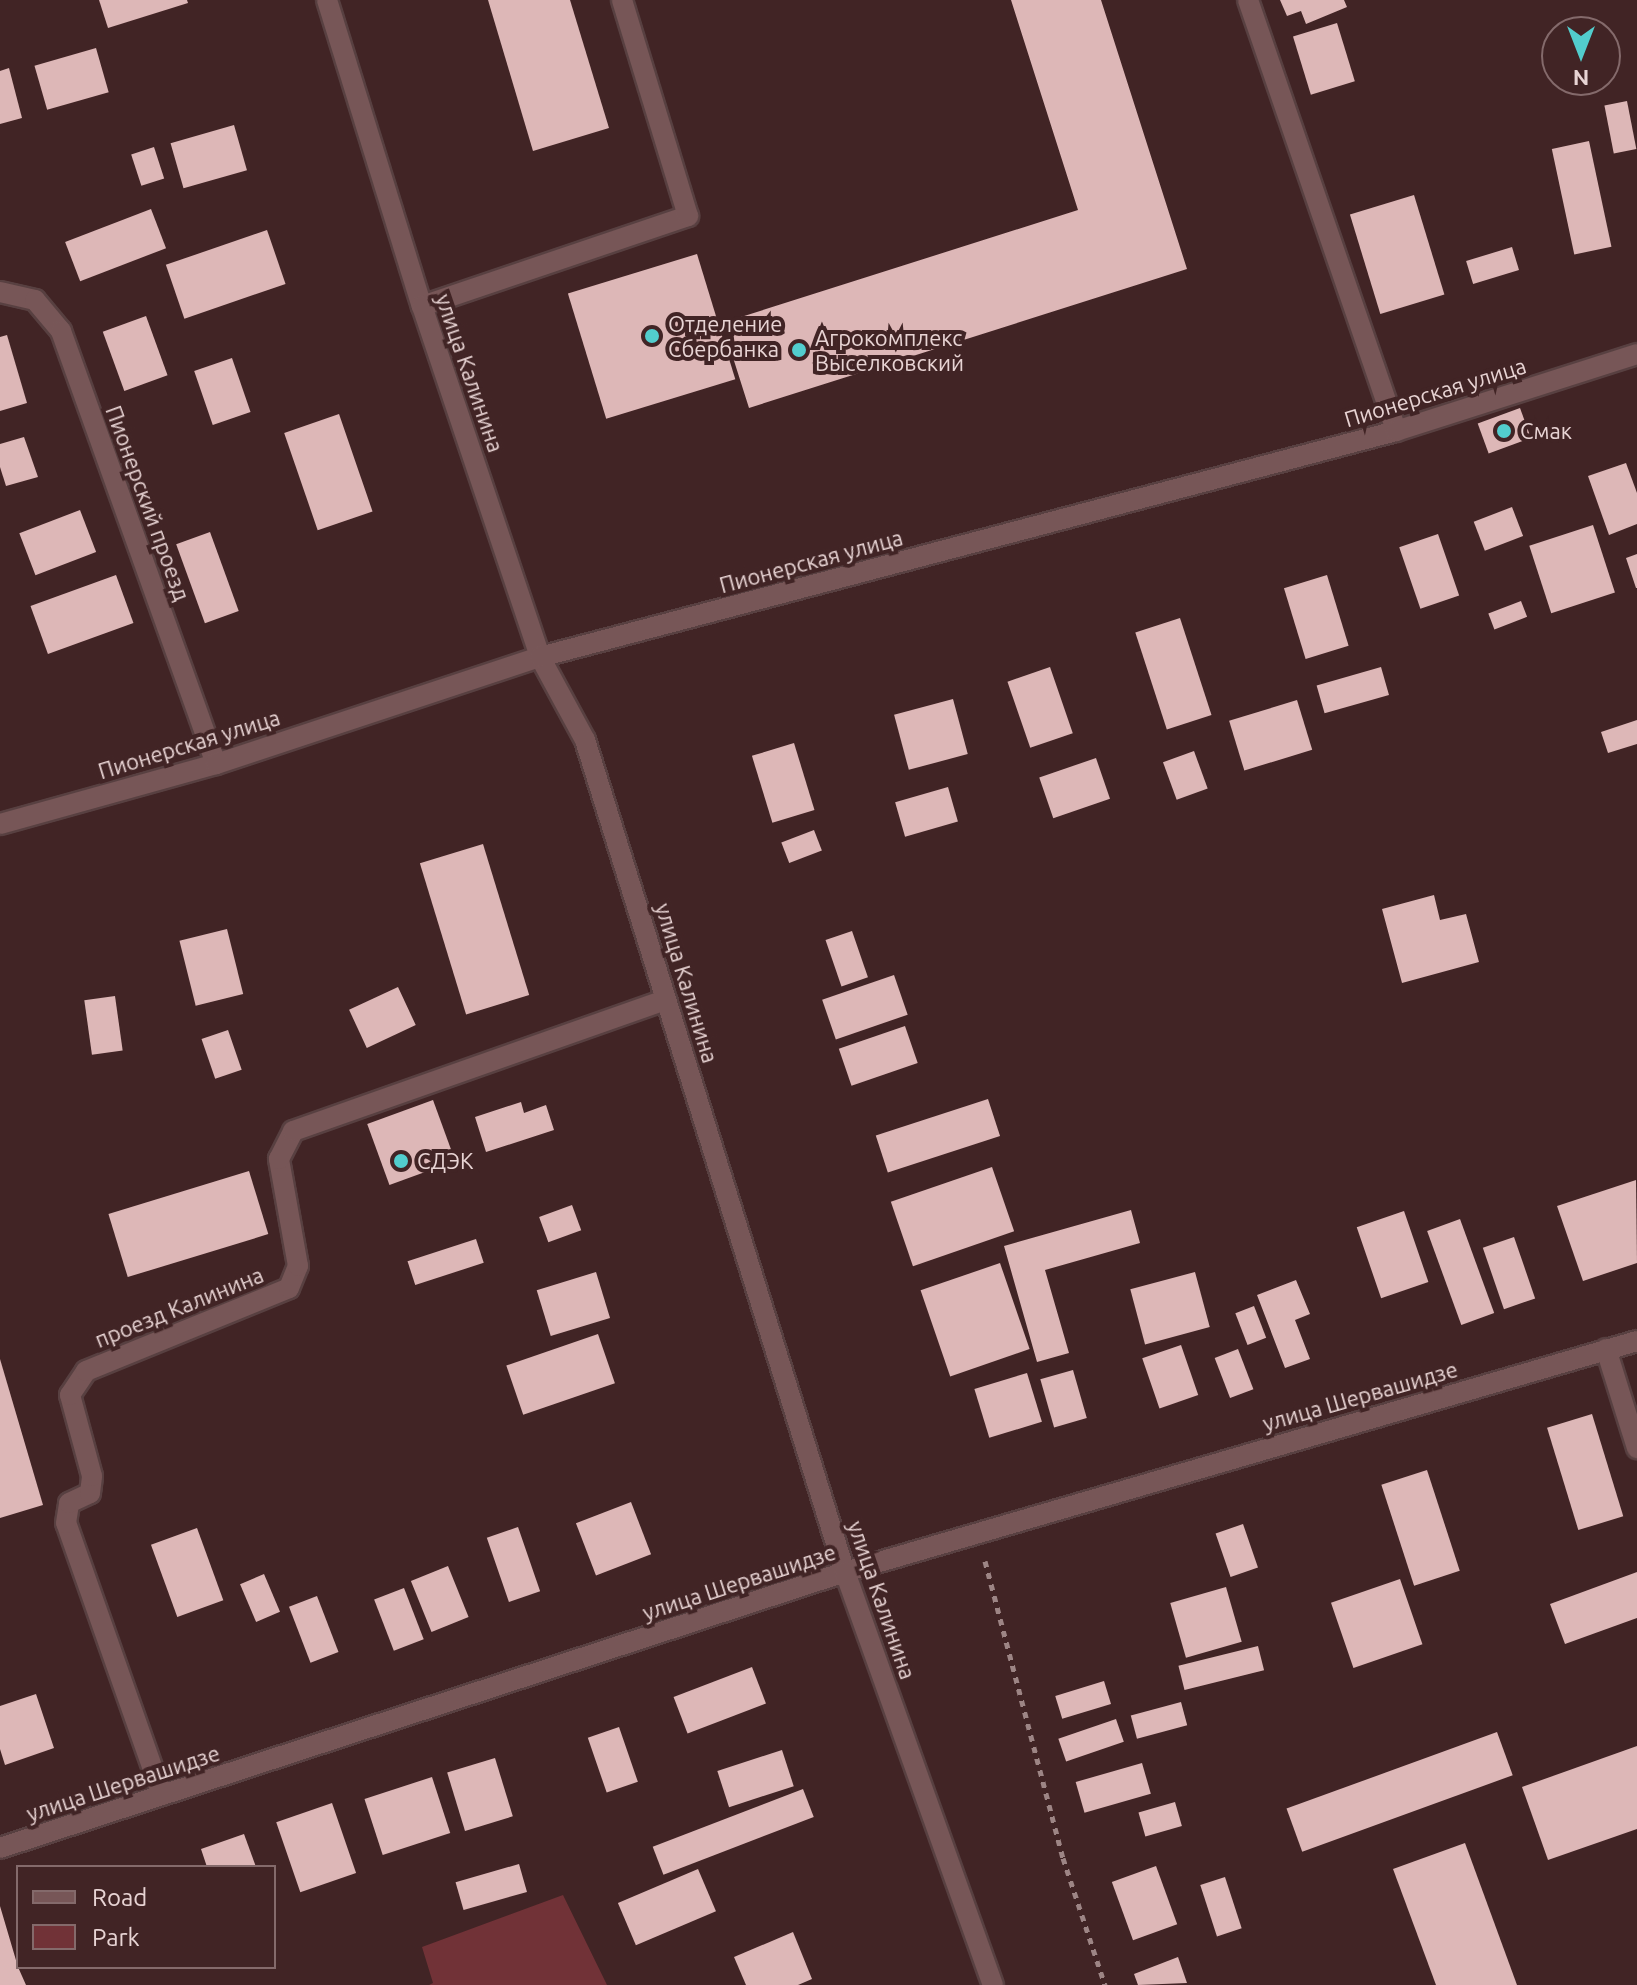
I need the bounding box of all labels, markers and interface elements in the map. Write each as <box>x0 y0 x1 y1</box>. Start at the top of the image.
north arrow <box>1541 16 1621 96</box>
text: N <box>1573 66 1589 91</box>
street label: улица Калинина <box>431 290 509 456</box>
place label: Отделение Сбербанка <box>668 310 782 362</box>
place label: Агрокомплекс Выселковский <box>815 324 964 376</box>
marker: Отделение Сбербанка <box>643 327 661 345</box>
marker: Агрокомплекс Выселковский <box>790 341 808 359</box>
street label: Пионерская улица <box>1341 352 1529 432</box>
street label: Пионерский проезд <box>100 402 196 604</box>
place label: Смак <box>1520 418 1572 444</box>
marker: Смак <box>1495 422 1513 440</box>
street label: Пионерская улица <box>716 524 906 598</box>
street label: Пионерская улица <box>95 704 283 784</box>
street label: улица Калинина <box>650 900 724 1066</box>
place label: СДЭК <box>417 1148 473 1174</box>
marker: СДЭК <box>392 1152 410 1170</box>
street label: проезд Калинина <box>91 1261 267 1353</box>
street label: улица Шервашидзе <box>1259 1356 1461 1436</box>
street label: улица Калинина <box>843 1517 921 1683</box>
street label: улица Шервашидзе <box>639 1538 839 1626</box>
street label: улица Шервашидзе <box>23 1739 223 1827</box>
legend <box>16 1865 276 1969</box>
text: Road <box>92 1884 147 1911</box>
text: Park <box>92 1924 140 1951</box>

